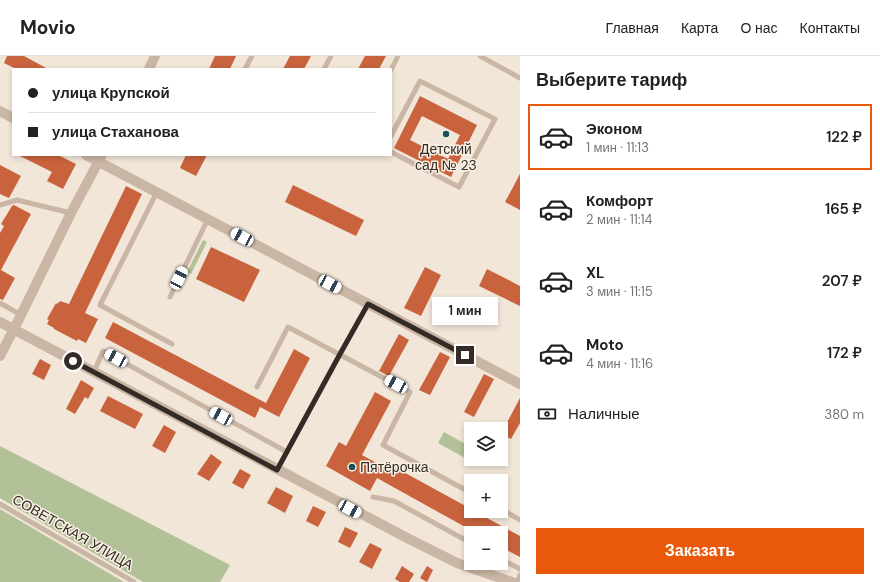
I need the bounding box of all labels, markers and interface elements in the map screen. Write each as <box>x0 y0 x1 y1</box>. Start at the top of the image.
text: Movio <box>20 15 76 40</box>
text: Главная <box>606 19 659 37</box>
text: Карта <box>681 19 718 37</box>
text: О нас <box>740 19 778 37</box>
text: Контакты <box>800 19 860 37</box>
text: Выберите тариф <box>536 68 687 92</box>
text: улица Крупской <box>52 83 170 103</box>
icon: car <box>538 119 574 155</box>
text: Эконом <box>586 119 642 139</box>
text: улица Стаханова <box>52 122 179 142</box>
text: 122 ₽ <box>826 127 862 147</box>
marker: Детский сад № 23 <box>441 129 451 139</box>
text: 1 мин · 11:13 <box>586 139 649 156</box>
place label: Детский сад № 23 <box>415 140 477 174</box>
icon: car <box>538 191 574 227</box>
text: Комфорт <box>586 191 653 211</box>
text: 165 ₽ <box>825 199 862 219</box>
text: 2 мин · 11:14 <box>586 211 653 228</box>
car <box>229 226 255 248</box>
icon: car <box>538 263 574 299</box>
text: XL <box>586 263 604 283</box>
car <box>168 265 190 291</box>
text: 207 ₽ <box>822 271 862 291</box>
car <box>317 273 343 295</box>
text: 3 мин · 11:15 <box>586 283 653 300</box>
callout: 1 мин <box>432 297 498 325</box>
text: 1 мин <box>448 302 482 319</box>
icon: car <box>538 335 574 371</box>
text: Moto <box>586 335 624 355</box>
text: 172 ₽ <box>827 343 862 363</box>
route end <box>456 346 474 364</box>
car <box>103 347 129 369</box>
route start <box>64 352 82 370</box>
text: 4 мин · 11:16 <box>586 355 653 372</box>
car <box>383 373 409 395</box>
icon: cash <box>536 403 558 425</box>
text: Наличные <box>568 404 640 424</box>
car <box>208 405 234 427</box>
text: 380 m <box>824 406 864 423</box>
map controls <box>464 422 508 570</box>
button: layers <box>464 422 508 466</box>
place label: Пятёрочка <box>360 458 429 476</box>
marker: Пятёрочка <box>347 462 357 472</box>
button: + <box>464 474 508 518</box>
street label: СОВЕТСКАЯ УЛИЦА <box>9 490 137 574</box>
car <box>337 498 363 520</box>
button: − <box>464 526 508 570</box>
button: Заказать <box>536 528 864 574</box>

